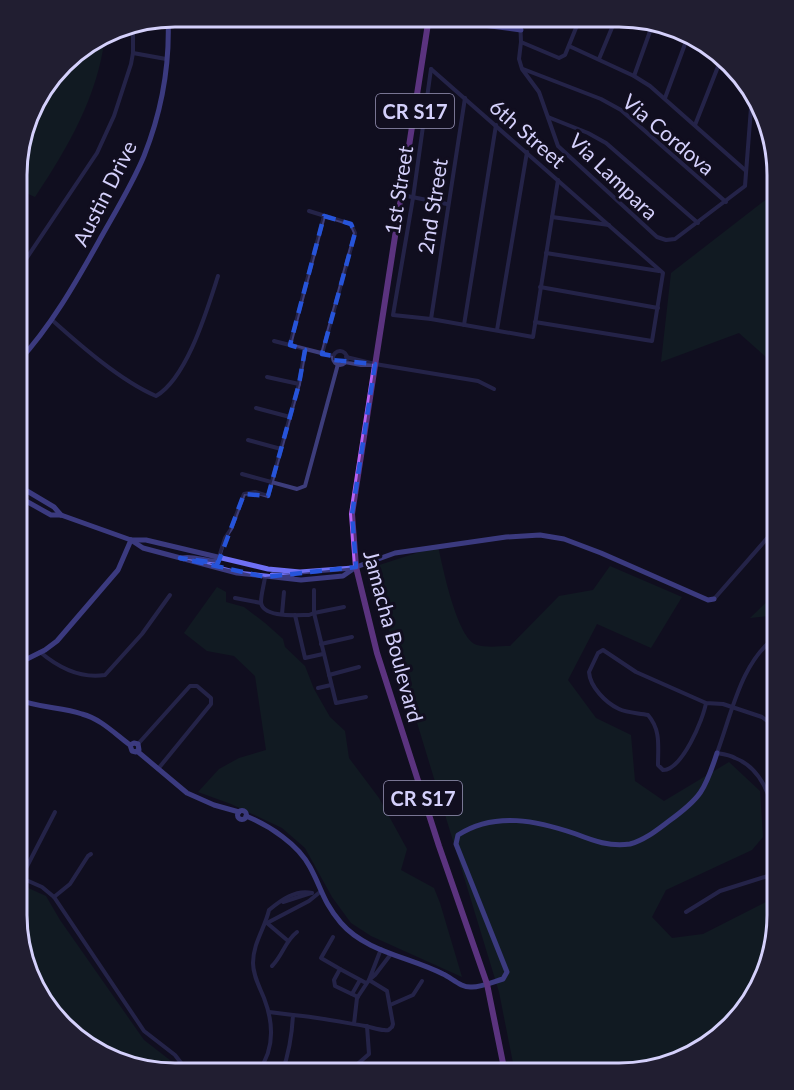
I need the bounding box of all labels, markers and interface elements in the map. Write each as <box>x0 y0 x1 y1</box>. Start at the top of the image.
street label: Via Cordova <box>618 88 720 180</box>
street label: 6th Street <box>485 93 571 173</box>
road number: CR S17 <box>376 94 454 128</box>
street label: Via Lampara <box>564 128 664 224</box>
street label: Austin Drive <box>67 136 141 250</box>
street label: 1st Street <box>379 143 417 236</box>
street label: 2nd Street <box>412 156 452 256</box>
street label: Jamacha Boulevard <box>359 547 429 725</box>
road number: CR S17 <box>384 781 462 815</box>

